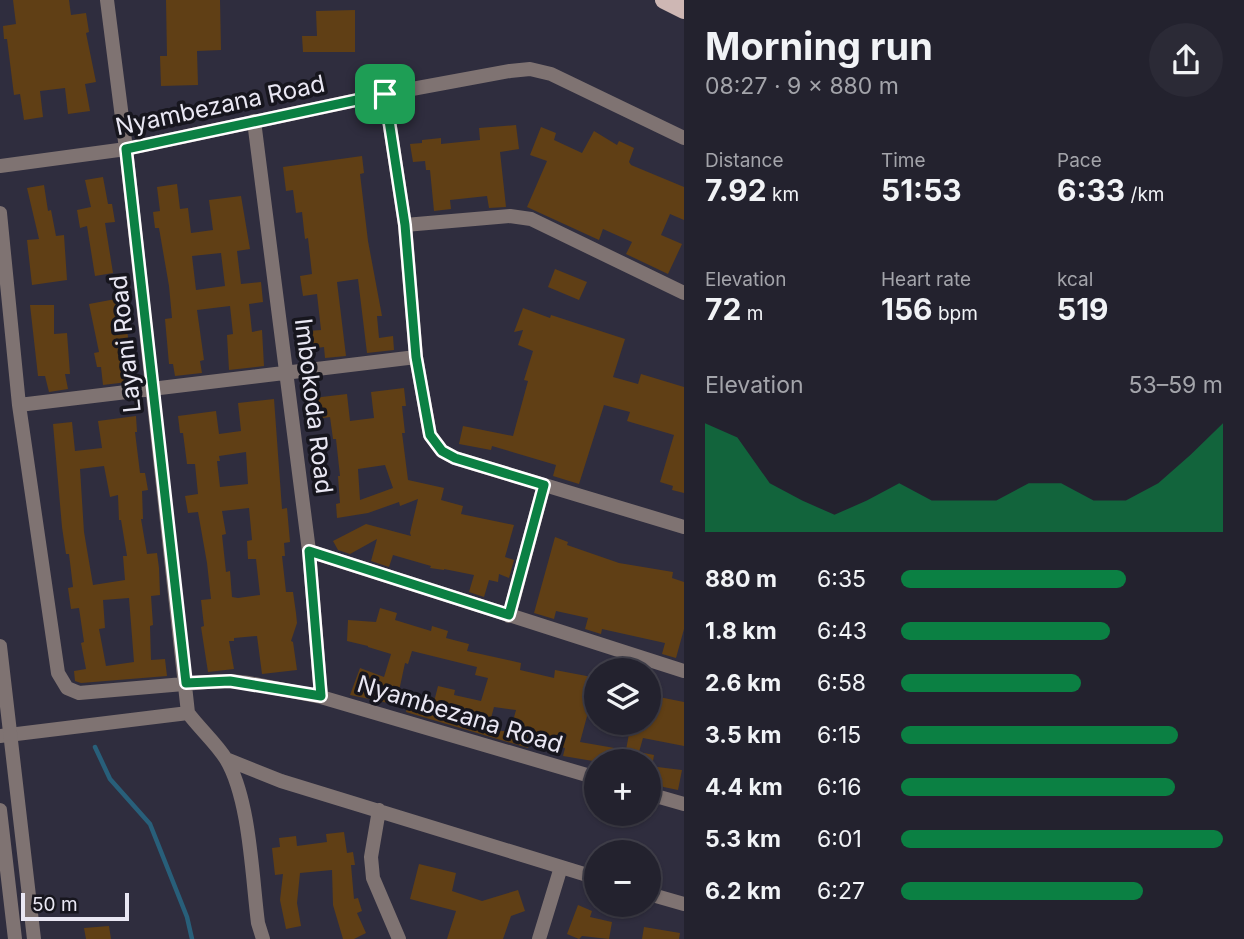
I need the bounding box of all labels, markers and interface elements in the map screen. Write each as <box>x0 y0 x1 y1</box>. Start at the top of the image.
text: Morning run <box>705 23 933 69</box>
button: share <box>1149 23 1223 97</box>
pin <box>355 64 415 124</box>
street label: Nyambezana Road <box>113 69 327 141</box>
text: 08:27 · 9 × 880 m <box>705 72 899 100</box>
icon: arrive <box>366 75 404 113</box>
text: Distance <box>705 149 783 172</box>
text: Time <box>881 149 926 172</box>
text: Pace <box>1057 149 1102 172</box>
text: 7.92 <box>705 172 767 208</box>
text: 51:53 <box>881 172 962 208</box>
text: 6:33 <box>1057 172 1125 208</box>
text: km <box>767 183 799 206</box>
text: /km <box>1125 183 1165 206</box>
text: Elevation <box>705 268 786 291</box>
text: Heart rate <box>881 268 971 291</box>
text: kcal <box>1057 268 1093 291</box>
street label: Layani Road <box>103 274 147 414</box>
text: 72 <box>705 291 741 327</box>
text: 156 <box>881 291 933 327</box>
text: 519 <box>1057 291 1109 327</box>
text: m <box>741 302 763 325</box>
text: bpm <box>933 302 978 325</box>
street label: Imbokoda Road <box>289 317 339 495</box>
text: Elevation <box>705 371 804 399</box>
text: 53–59 m <box>1128 371 1223 399</box>
text: 880 m <box>705 565 777 593</box>
text: 6:35 <box>817 565 866 593</box>
text: 1.8 km <box>705 617 777 645</box>
text: 6:43 <box>817 617 867 645</box>
map controls <box>584 658 661 917</box>
button: layers <box>584 658 661 735</box>
street label: Nyambezana Road <box>354 669 566 759</box>
text: 2.6 km <box>705 669 781 697</box>
text: 6:58 <box>817 669 866 697</box>
text: 3.5 km <box>705 721 781 749</box>
text: 6:15 <box>817 721 861 749</box>
button: + <box>584 749 661 826</box>
text: 4.4 km <box>705 773 783 801</box>
text: 6:16 <box>817 773 862 801</box>
text: 5.3 km <box>705 825 781 853</box>
text: 6:01 <box>817 825 862 853</box>
button: − <box>584 840 661 917</box>
text: 6.2 km <box>705 877 781 905</box>
text: 6:27 <box>817 877 865 905</box>
scale bar <box>21 890 130 922</box>
text: 50 m <box>32 893 78 916</box>

